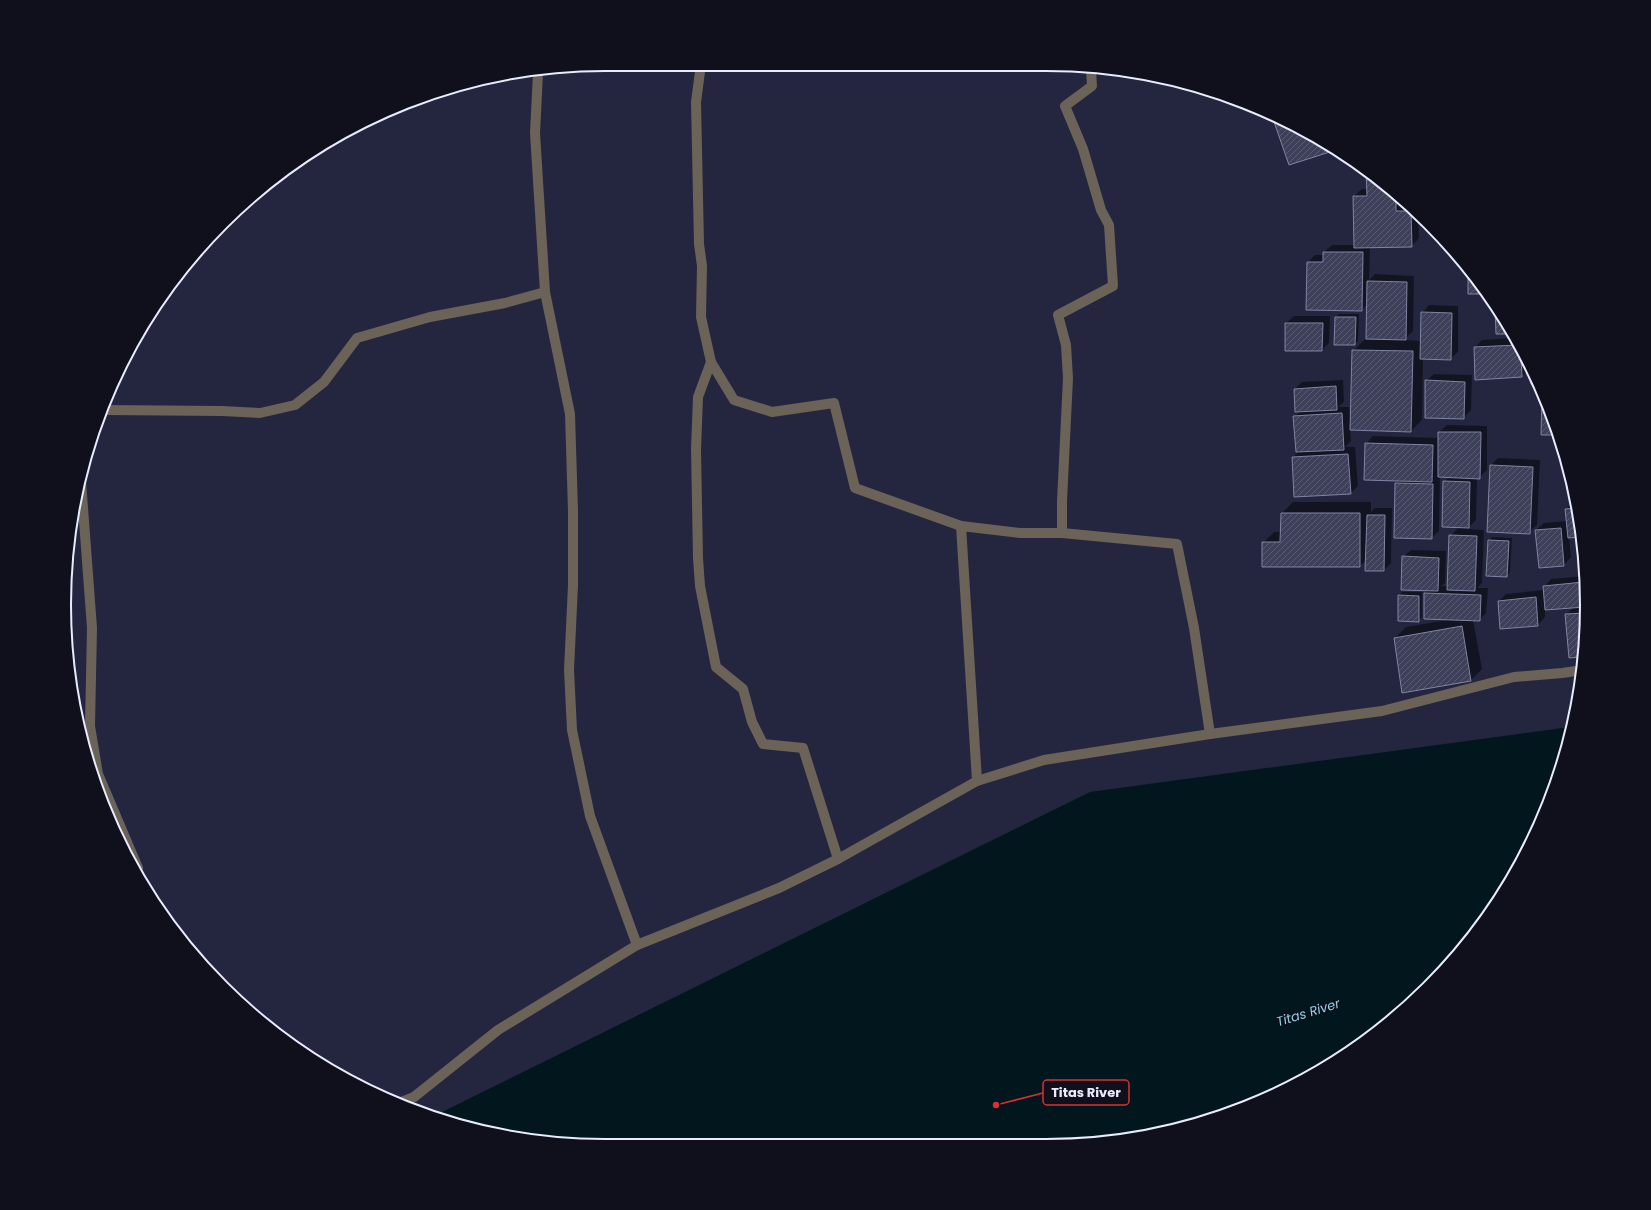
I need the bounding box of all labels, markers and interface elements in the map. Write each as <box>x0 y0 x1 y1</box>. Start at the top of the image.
water label: Titas River <box>1274 993 1343 1031</box>
callout: Titas River <box>1043 1080 1129 1105</box>
text: Titas River <box>1051 1083 1121 1102</box>

